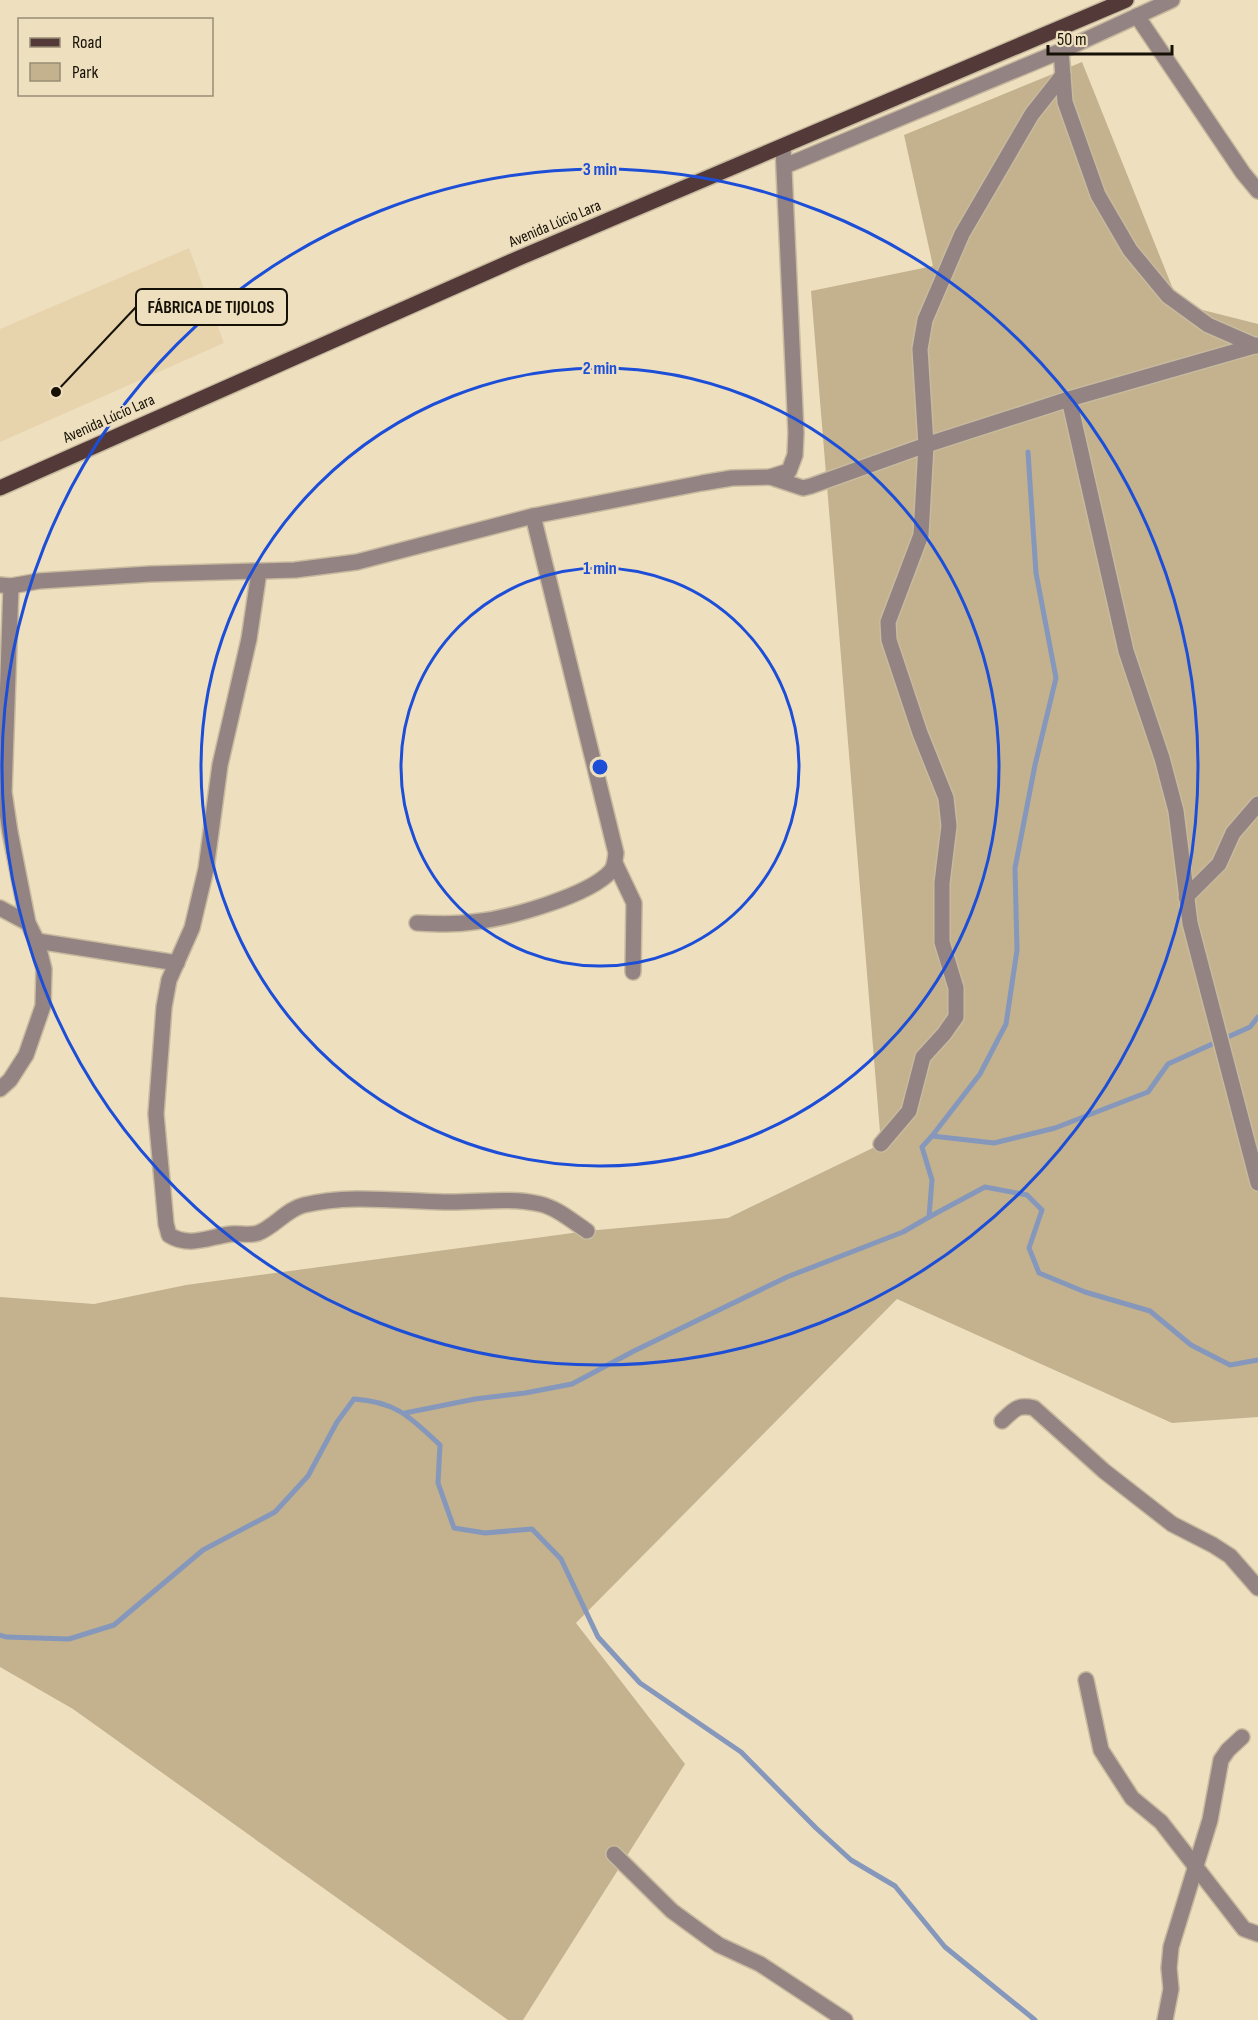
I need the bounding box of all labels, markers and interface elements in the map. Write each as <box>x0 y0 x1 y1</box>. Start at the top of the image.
legend <box>18 18 213 96</box>
scale bar <box>1048 18 1172 56</box>
text: 50 m <box>1057 29 1087 50</box>
text: Road <box>72 32 102 53</box>
text: Park <box>72 62 98 83</box>
text: 3 min <box>583 159 617 180</box>
street label: Avenida Lúcio Lara <box>505 196 604 252</box>
callout: FÁBRICA DE TIJOLOS <box>136 289 287 325</box>
text: FÁBRICA DE TIJOLOS <box>148 297 274 318</box>
text: 2 min <box>583 358 617 379</box>
street label: Avenida Lúcio Lara <box>59 390 158 448</box>
text: 1 min <box>583 558 617 579</box>
centre of rings <box>590 757 610 777</box>

